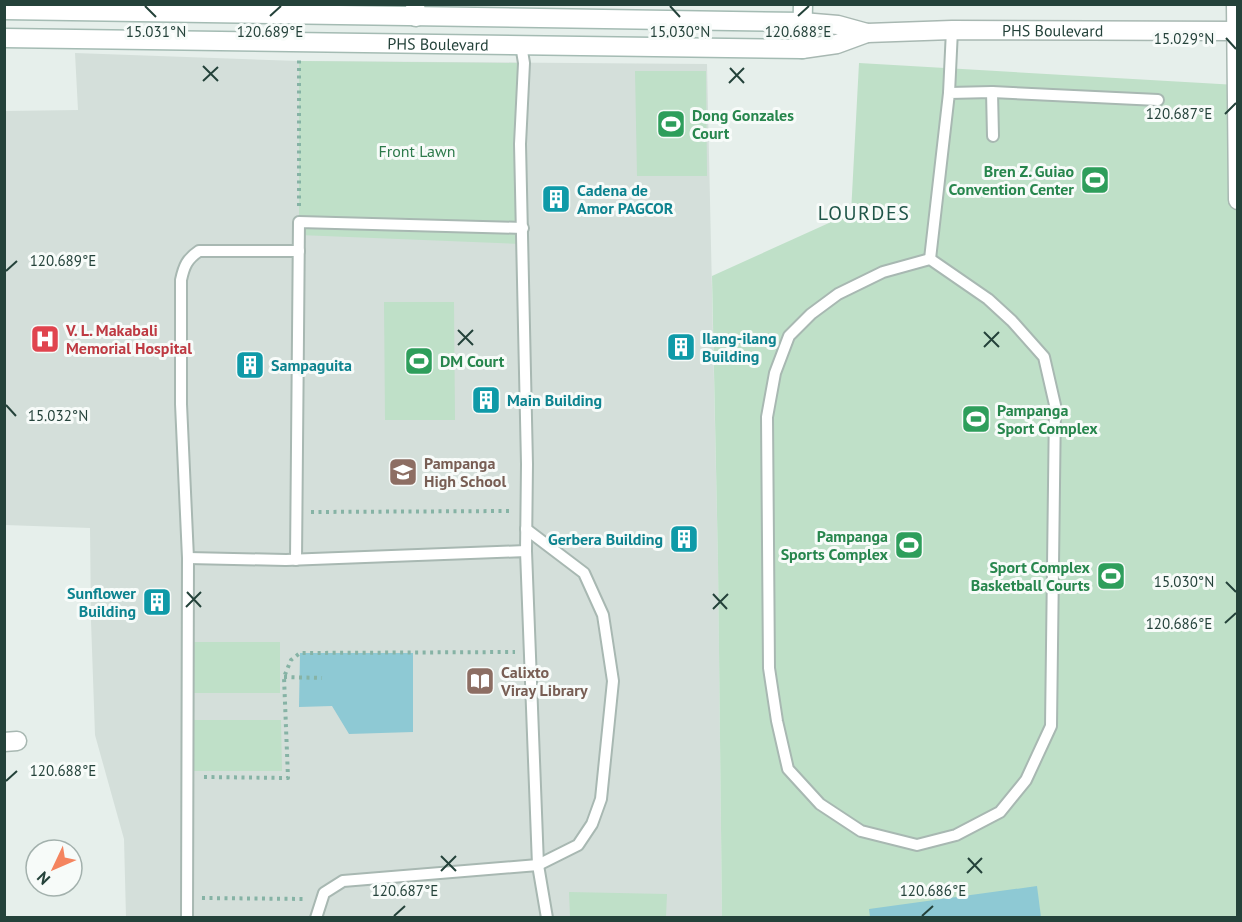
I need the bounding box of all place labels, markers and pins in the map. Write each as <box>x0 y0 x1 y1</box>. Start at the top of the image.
place label: Dong Gonzales Court <box>692 105 794 143</box>
sports icon: Dong Gonzales Court <box>655 108 687 140</box>
place label: Bren Z. Guiao Convention Center <box>948 161 1074 199</box>
sports icon: Bren Z. Guiao Convention Center <box>1079 164 1111 196</box>
place label: Cadena de Amor PAGCOR <box>577 180 674 218</box>
building icon: Cadena de Amor PAGCOR <box>540 183 572 215</box>
place label: V. L. Makabali Memorial Hospital <box>65 320 192 358</box>
hospital icon: V. L. Makabali Memorial Hospital <box>29 323 61 355</box>
place label: Ilang-ilang Building <box>702 328 777 366</box>
building icon: Ilang-ilang Building <box>665 331 697 363</box>
sports icon: DM Court <box>403 345 435 377</box>
building icon: Sampaguita <box>234 349 266 381</box>
place label: DM Court <box>440 351 505 371</box>
place label: Sampaguita <box>271 355 352 375</box>
building icon: Main Building <box>470 384 502 416</box>
place label: Main Building <box>507 390 602 410</box>
place label: Pampanga Sport Complex <box>997 400 1098 438</box>
sports icon: Pampanga Sport Complex <box>960 403 992 435</box>
place label: Pampanga High School <box>424 453 506 491</box>
school or university icon: Pampanga High School <box>387 456 419 488</box>
building icon: Gerbera Building <box>668 523 700 555</box>
place label: Pampanga Sports Complex <box>781 526 889 564</box>
place label: Gerbera Building <box>548 529 663 549</box>
sports icon: Pampanga Sports Complex <box>893 529 925 561</box>
place label: Sport Complex Basketball Courts <box>971 557 1091 595</box>
sports icon: Sport Complex Basketball Courts <box>1095 560 1127 592</box>
place label: Sunflower Building <box>67 583 136 621</box>
building icon: Sunflower Building <box>141 586 173 618</box>
place label: Calixto Viray Library <box>500 662 588 700</box>
library icon: Calixto Viray Library <box>464 665 496 697</box>

